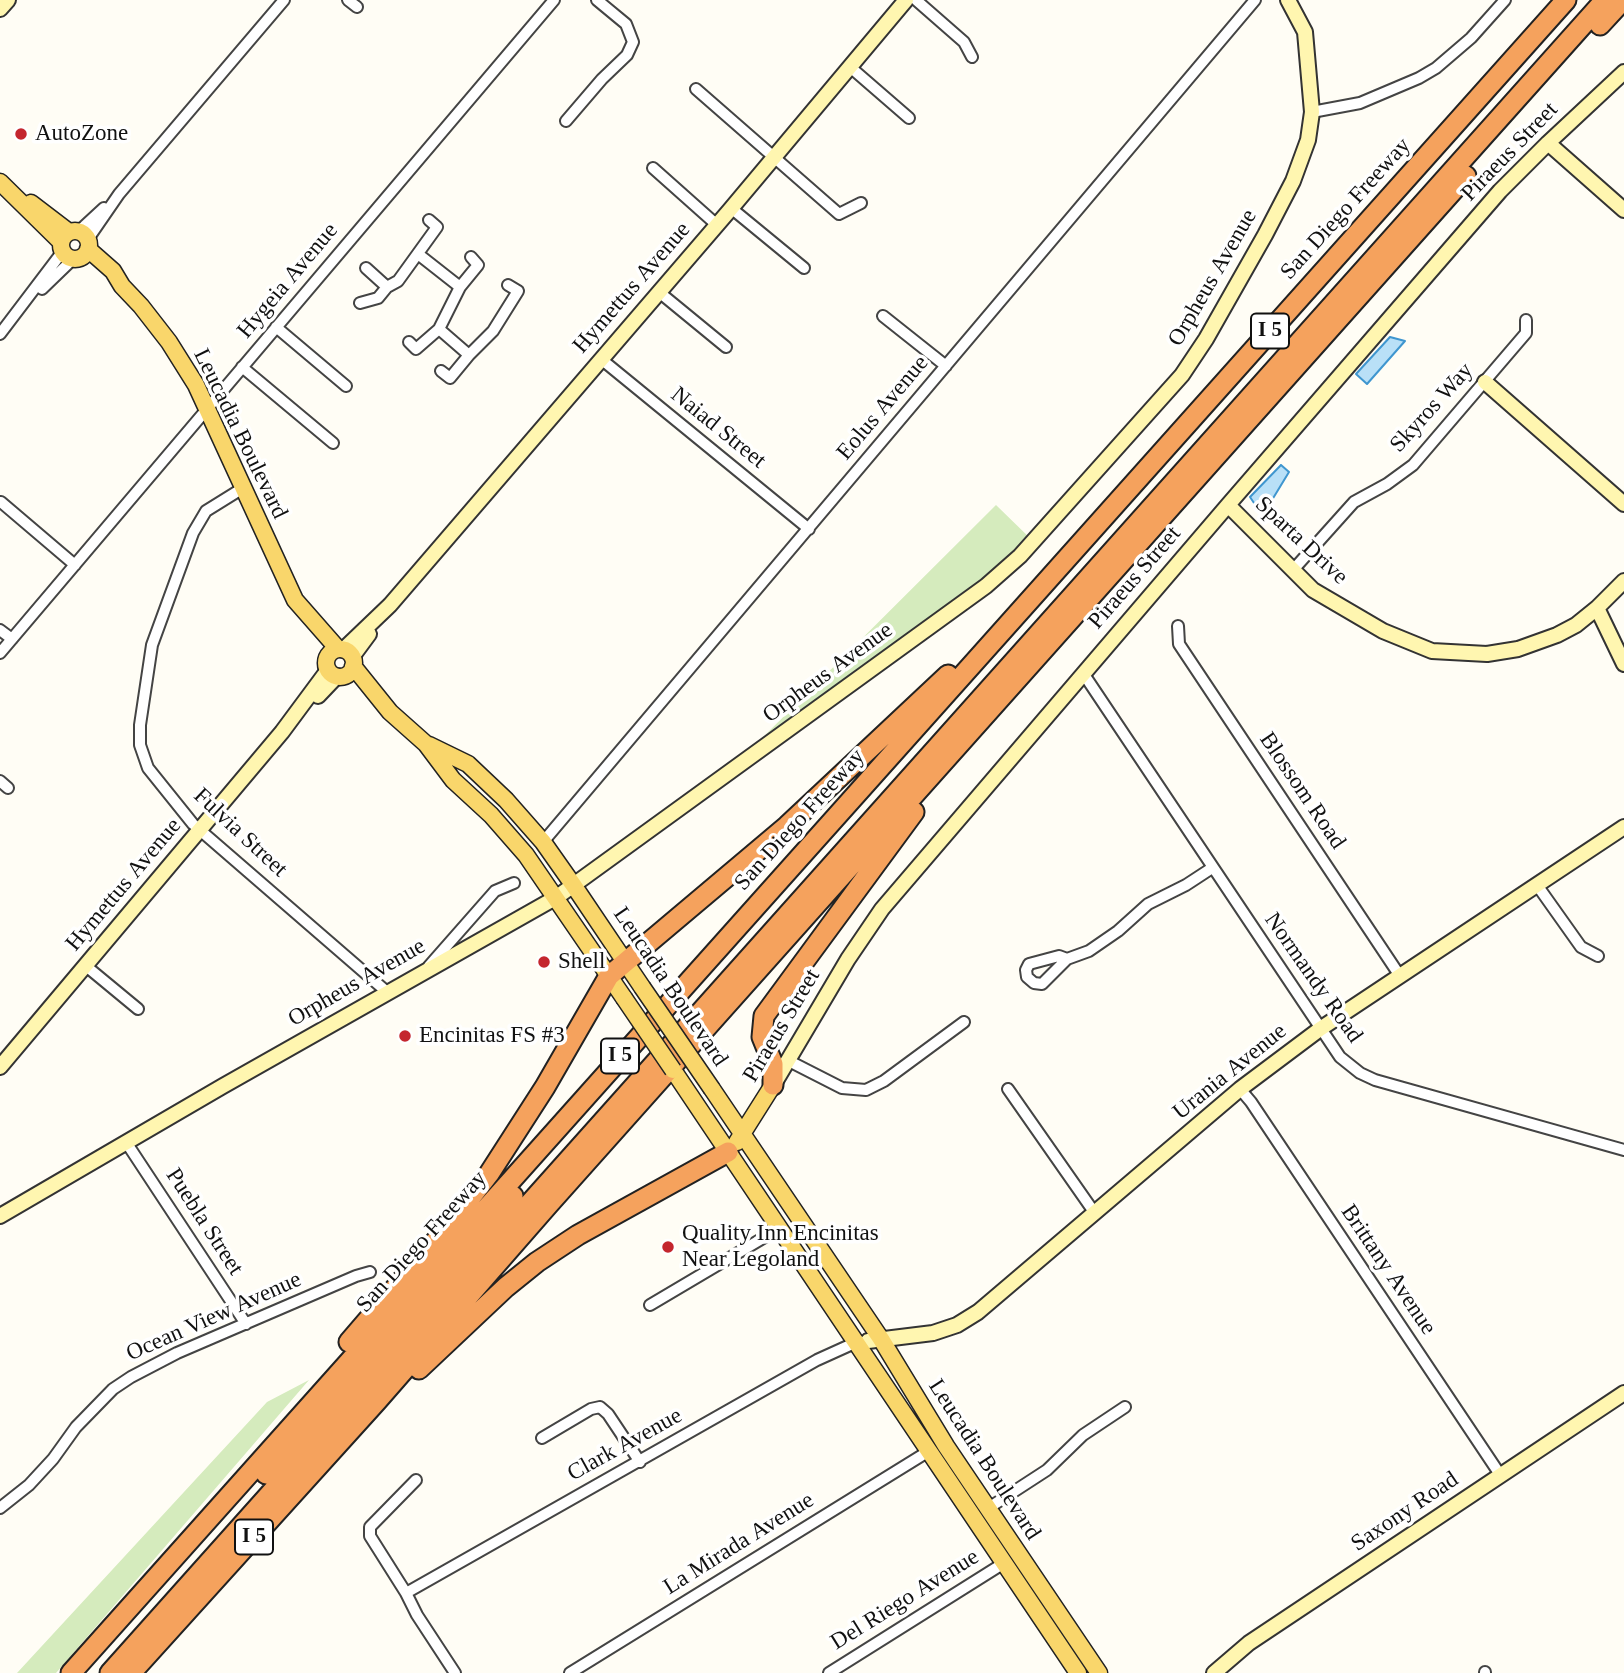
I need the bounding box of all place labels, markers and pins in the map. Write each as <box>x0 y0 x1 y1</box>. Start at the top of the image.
place label: AutoZone <box>35 120 128 148</box>
marker: AutoZone <box>13 126 29 142</box>
place label: Shell <box>558 948 605 976</box>
marker: Shell <box>536 954 552 970</box>
place label: Encinitas FS #3 <box>419 1022 565 1050</box>
marker: Encinitas FS #3 <box>397 1028 413 1044</box>
place label: Quality Inn Encinitas Near Legoland <box>682 1220 879 1274</box>
marker: Quality Inn Encinitas Near Legoland <box>660 1239 676 1255</box>

